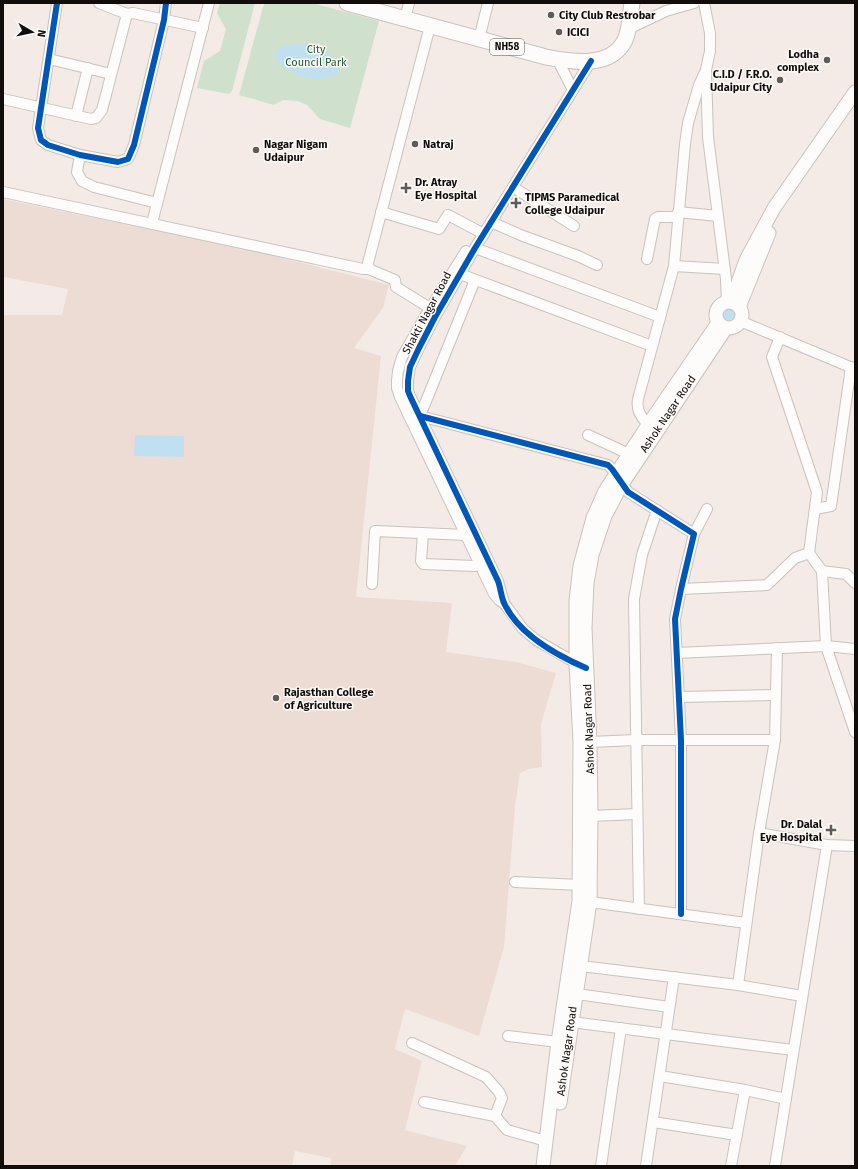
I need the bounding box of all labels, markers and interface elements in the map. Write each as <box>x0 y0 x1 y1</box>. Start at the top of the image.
place label: City Club Restrobar <box>559 9 656 22</box>
marker: City Club Restrobar <box>546 10 556 20</box>
north arrow <box>12 12 52 52</box>
place label: ICICI <box>567 26 589 39</box>
marker: ICICI <box>554 27 564 37</box>
text: N <box>34 29 48 38</box>
road number: NH58 <box>490 39 524 55</box>
park label: City Council Park <box>285 43 347 69</box>
place label: Lodha complex <box>777 48 819 74</box>
marker: Lodha complex <box>822 55 832 65</box>
place label: C.I.D / F.R.O. Udaipur City <box>710 68 772 94</box>
marker: C.I.D / F.R.O. Udaipur City <box>775 75 785 85</box>
place label: Nagar Nigam Udaipur <box>264 138 328 164</box>
place label: Natraj <box>423 138 454 151</box>
marker: Natraj <box>410 139 420 149</box>
marker: Nagar Nigam Udaipur <box>251 145 261 155</box>
place label: Dr. Atray Eye Hospital <box>415 176 478 202</box>
marker: Dr. Atray Eye Hospital <box>400 182 412 194</box>
place label: TIPMS Paramedical College Udaipur <box>525 191 620 217</box>
marker: TIPMS Paramedical College Udaipur <box>510 197 522 209</box>
street label: Shakti Nagar Road <box>400 270 454 356</box>
street label: Ashok Nagar Road <box>637 373 699 455</box>
street label: Ashok Nagar Road <box>581 684 597 774</box>
place label: Rajasthan College of Agriculture <box>284 686 373 712</box>
marker: Rajasthan College of Agriculture <box>271 693 281 703</box>
place label: Dr. Dalal Eye Hospital <box>760 818 823 844</box>
marker: Dr. Dalal Eye Hospital <box>825 824 837 836</box>
street label: Ashok Nagar Road <box>554 1005 580 1097</box>

